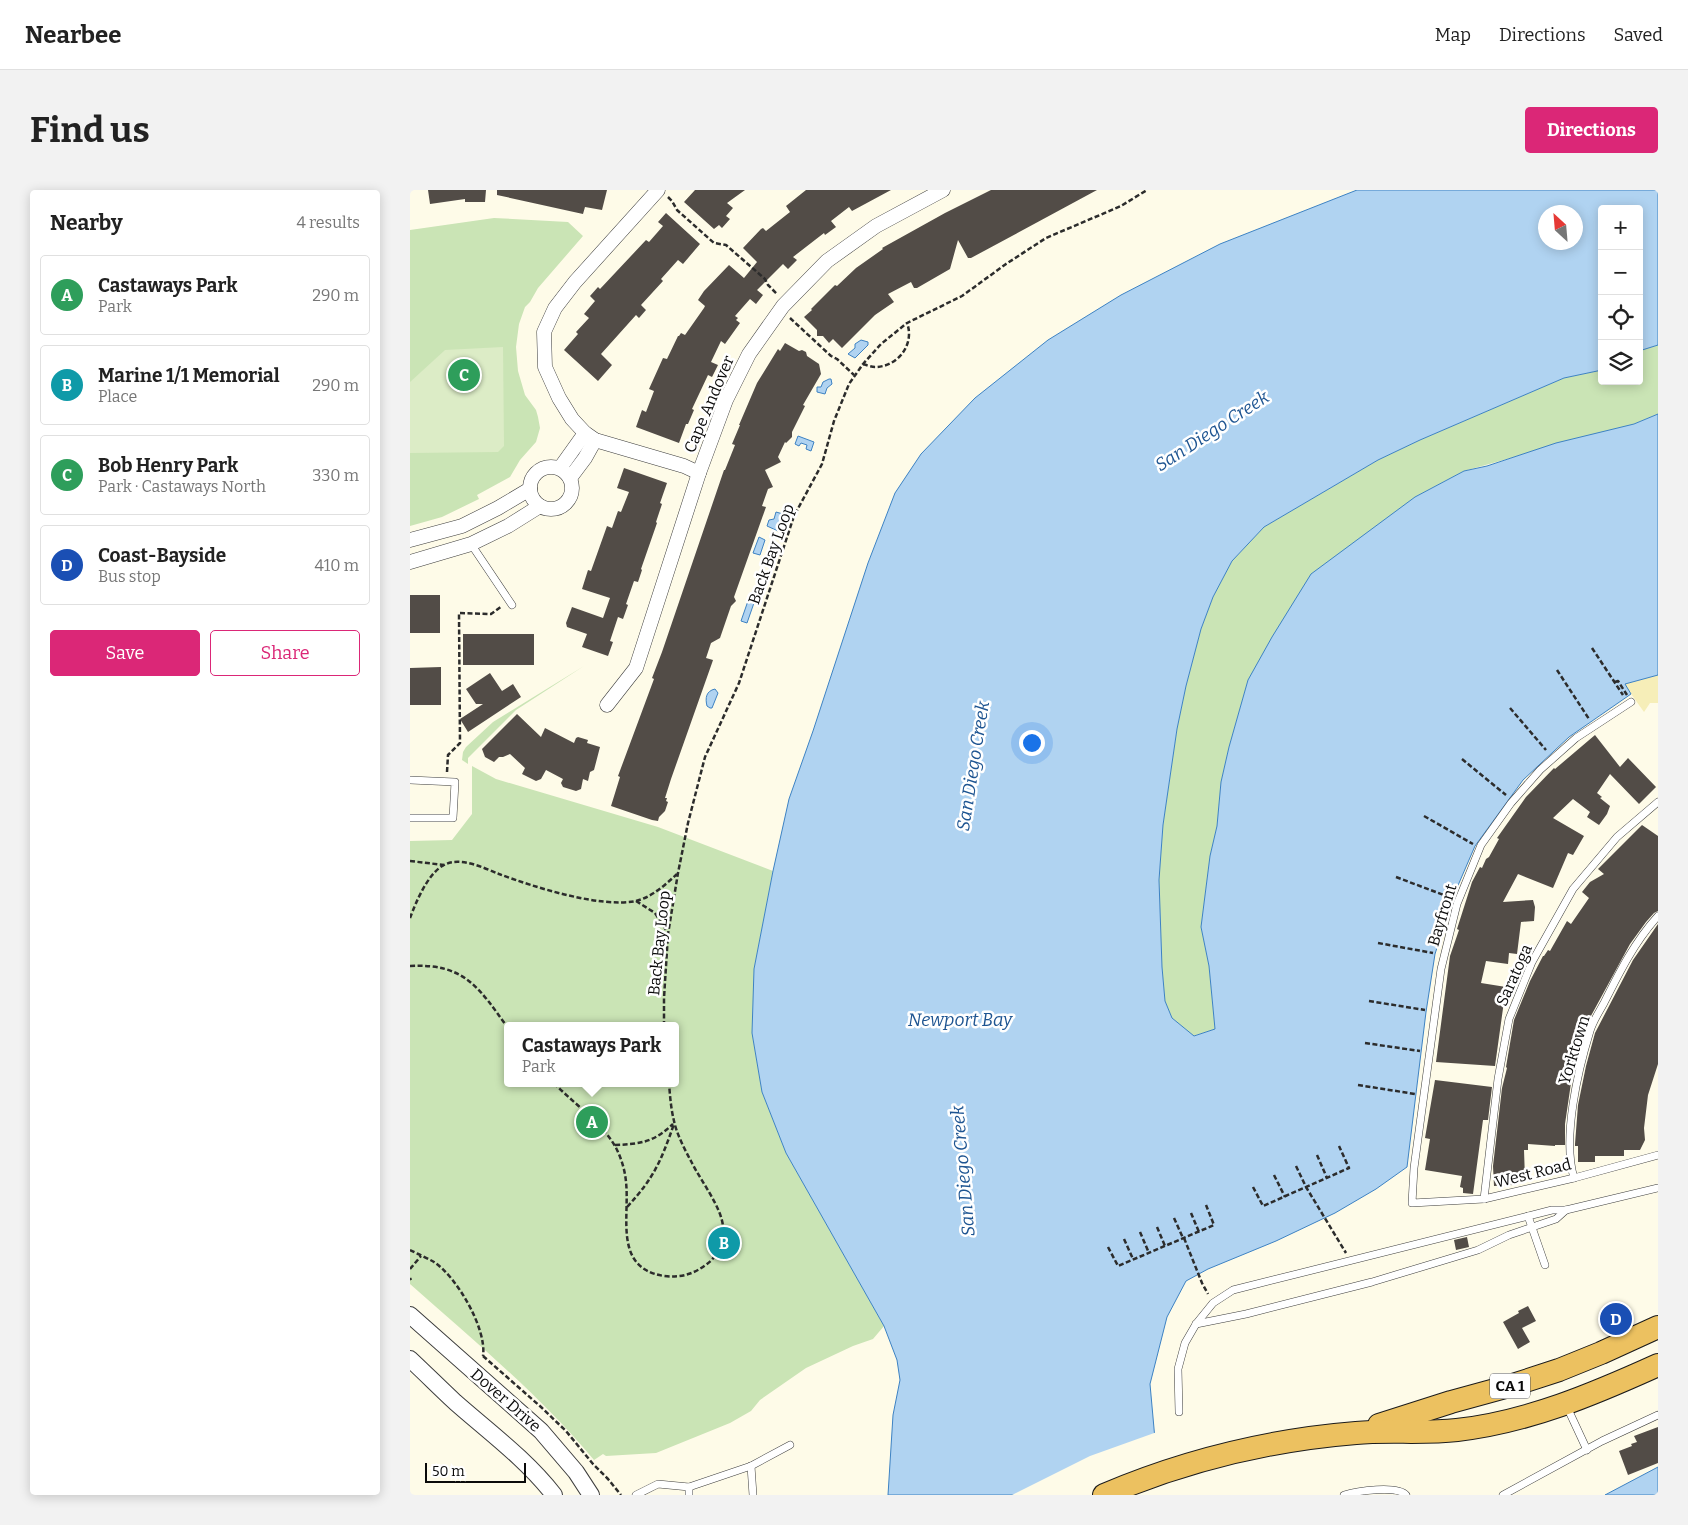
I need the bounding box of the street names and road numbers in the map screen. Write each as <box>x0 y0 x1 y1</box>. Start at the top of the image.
street label: Cape Andover <box>680 353 738 455</box>
street label: Back Bay Loop <box>744 501 798 607</box>
street label: Bayfront <box>1424 881 1461 948</box>
street label: Back Bay Loop <box>644 890 674 996</box>
street label: Saratoga <box>1492 941 1536 1009</box>
street label: Yorktown <box>1555 1013 1593 1087</box>
street label: West Road <box>1493 1154 1574 1192</box>
street label: Dover Drive <box>467 1364 545 1436</box>
road number: CA 1 <box>1490 1374 1530 1398</box>

